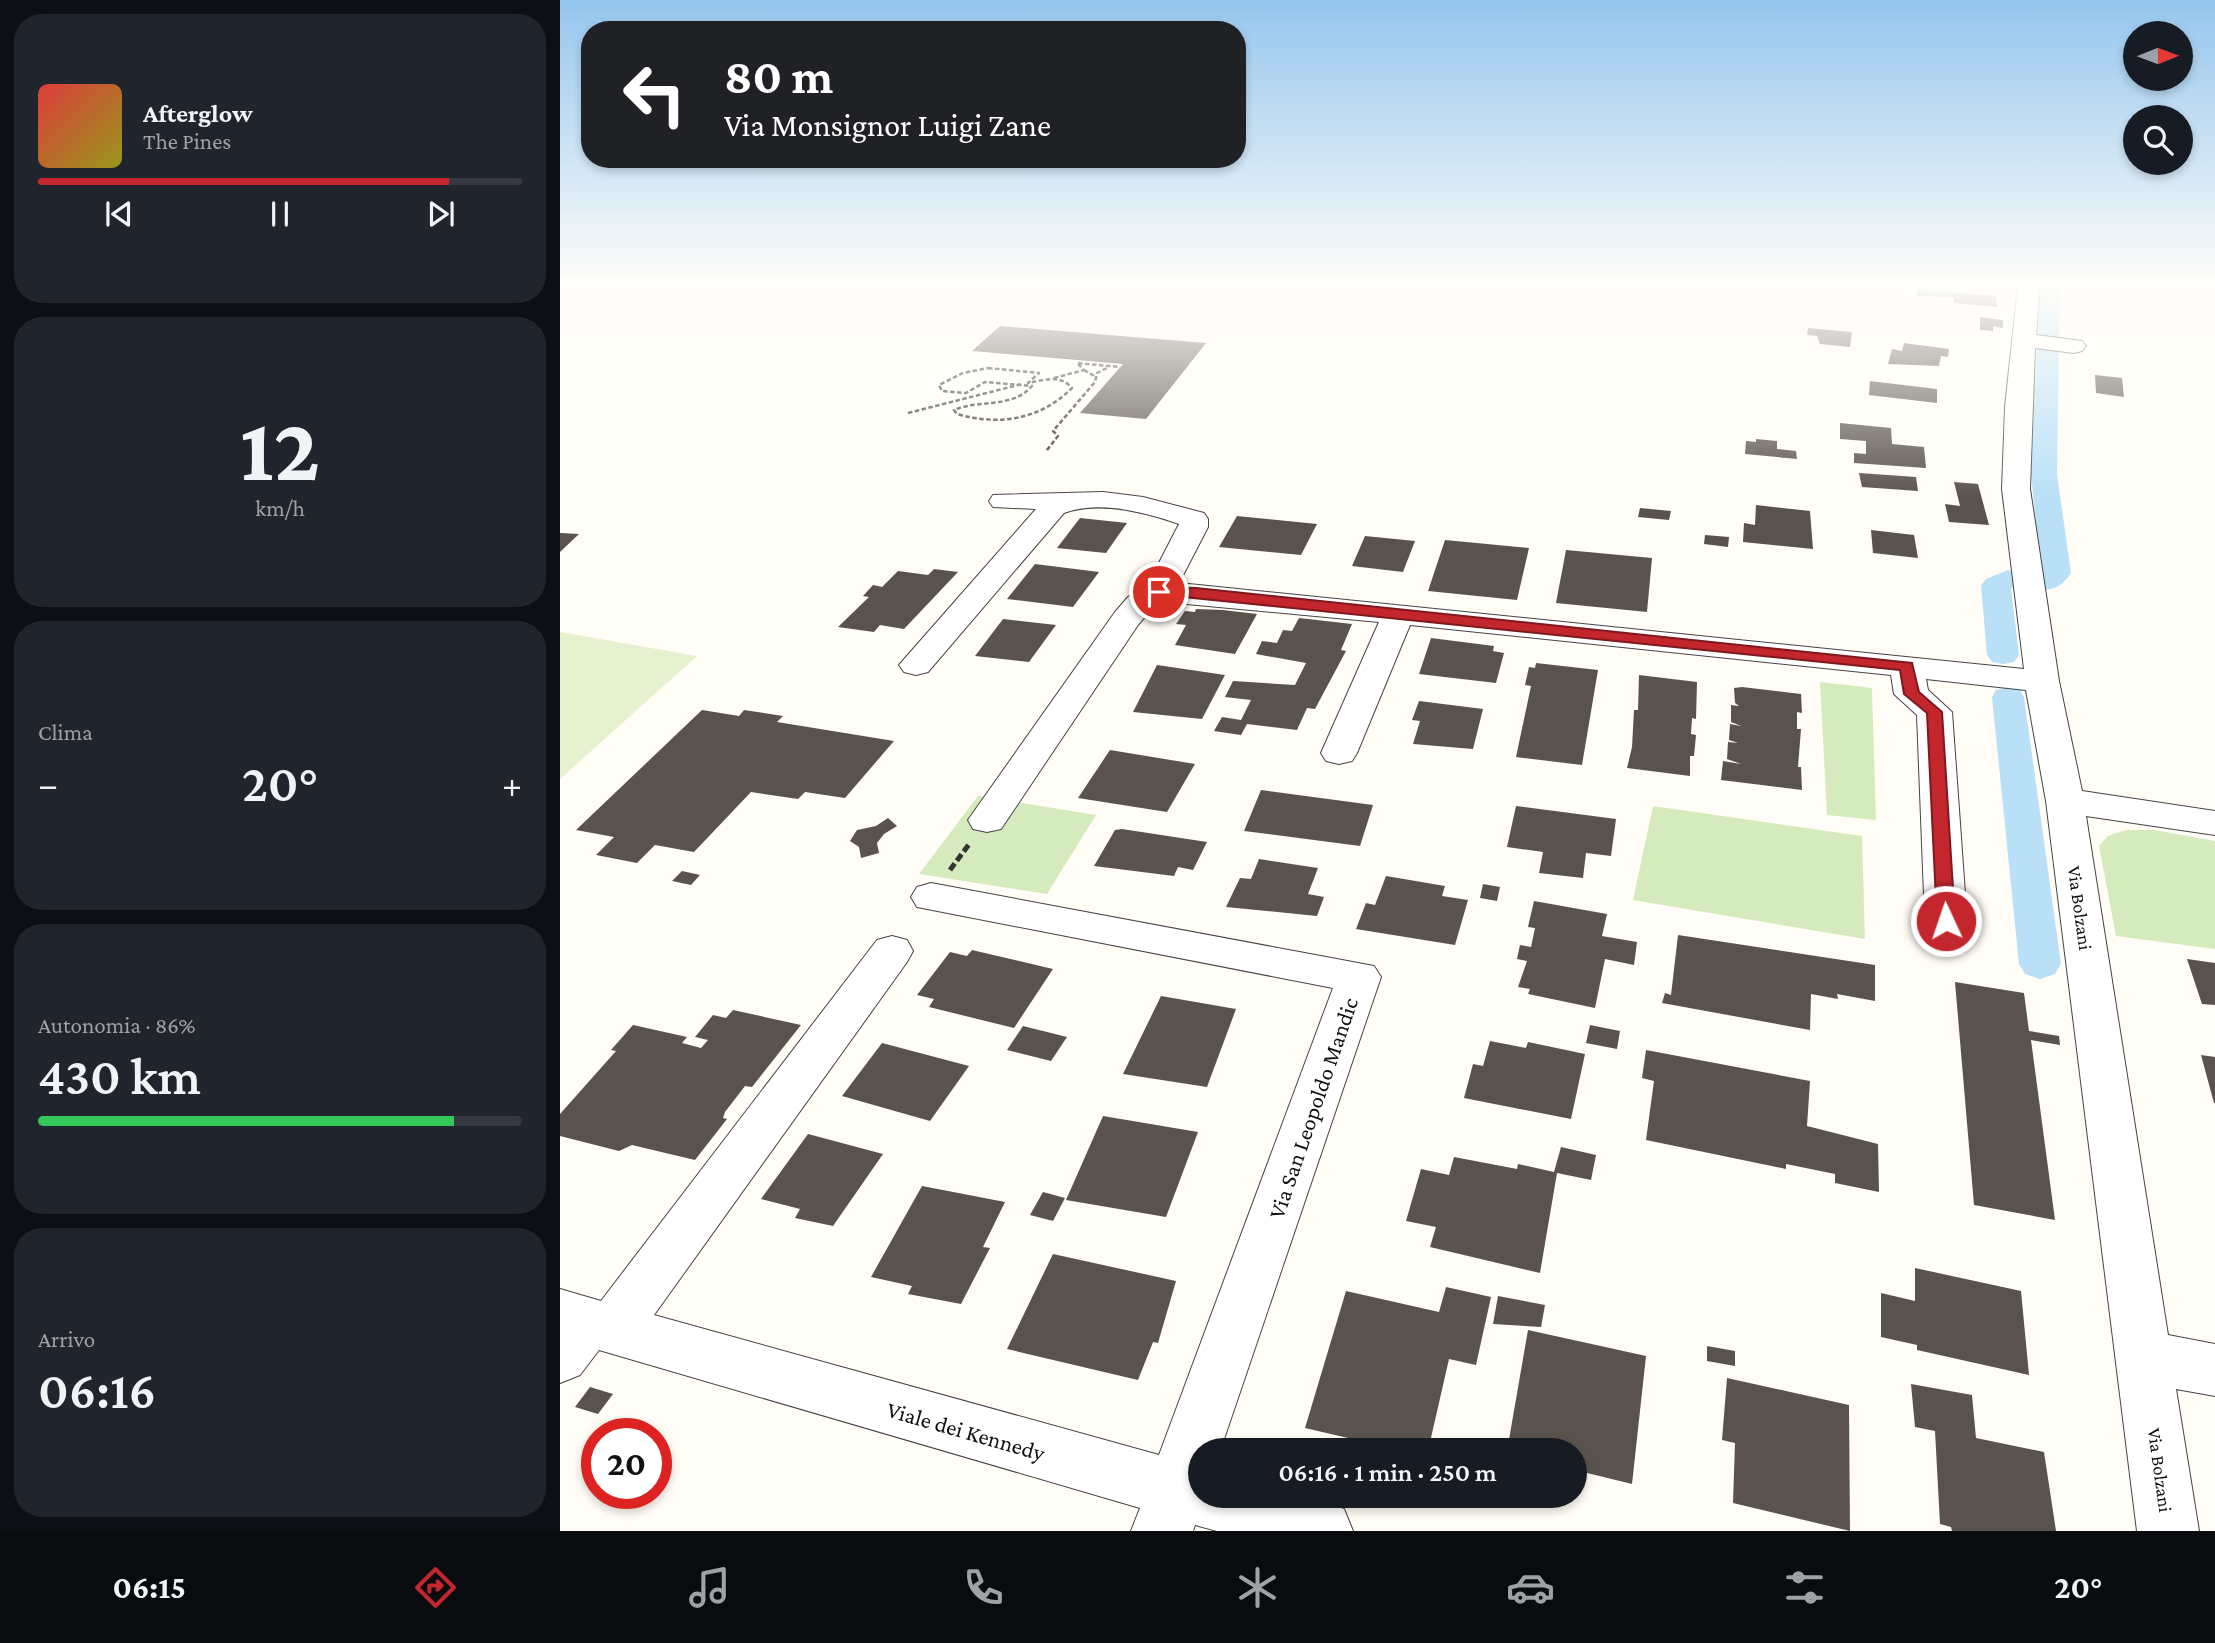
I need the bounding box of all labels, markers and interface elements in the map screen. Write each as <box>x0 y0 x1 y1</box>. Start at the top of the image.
north arrow <box>2123 21 2193 91</box>
map controls <box>2123 21 2193 175</box>
icon: left <box>609 49 700 140</box>
text: 80 m <box>724 49 833 104</box>
text: Afterglow <box>143 99 253 128</box>
button: search <box>2123 105 2193 175</box>
text: Via Monsignor Luigi Zane <box>724 107 1051 143</box>
text: The Pines <box>143 128 231 154</box>
icon: previous <box>100 195 138 233</box>
icon: pause <box>261 195 299 233</box>
icon: next <box>422 195 460 233</box>
text: 12 <box>240 398 320 500</box>
text: km/h <box>255 495 305 521</box>
pin <box>1129 562 1189 622</box>
icon: arrive <box>1140 573 1178 611</box>
text: Clima <box>38 719 93 745</box>
text: 20° <box>242 754 318 812</box>
text: − <box>38 763 58 805</box>
text: + <box>502 763 522 805</box>
street label: Via Bolzani <box>2064 865 2096 951</box>
position arrow <box>1909 884 1983 958</box>
street label: Via San Leopoldo Mandic <box>1263 994 1363 1222</box>
text: Autonomia · 86% <box>38 1012 195 1038</box>
text: 430 km <box>38 1047 201 1105</box>
text: Arrivo <box>38 1326 95 1352</box>
text: 06:16 <box>38 1361 156 1419</box>
street label: Viale dei Kennedy <box>884 1396 1048 1466</box>
speed limit sign: 20 <box>581 1418 672 1509</box>
street label: Via Bolzani <box>2144 1427 2176 1513</box>
text: 06:16 · 1 min · 250 m <box>1278 1458 1497 1487</box>
icon: directions <box>411 1563 460 1612</box>
icon: music <box>685 1563 734 1612</box>
icon: phone <box>959 1563 1008 1612</box>
icon: climate <box>1233 1563 1282 1612</box>
icon: car <box>1506 1563 1555 1612</box>
icon: filters <box>1780 1563 1829 1612</box>
text: 06:15 <box>112 1569 186 1605</box>
text: 20° <box>2054 1569 2102 1605</box>

